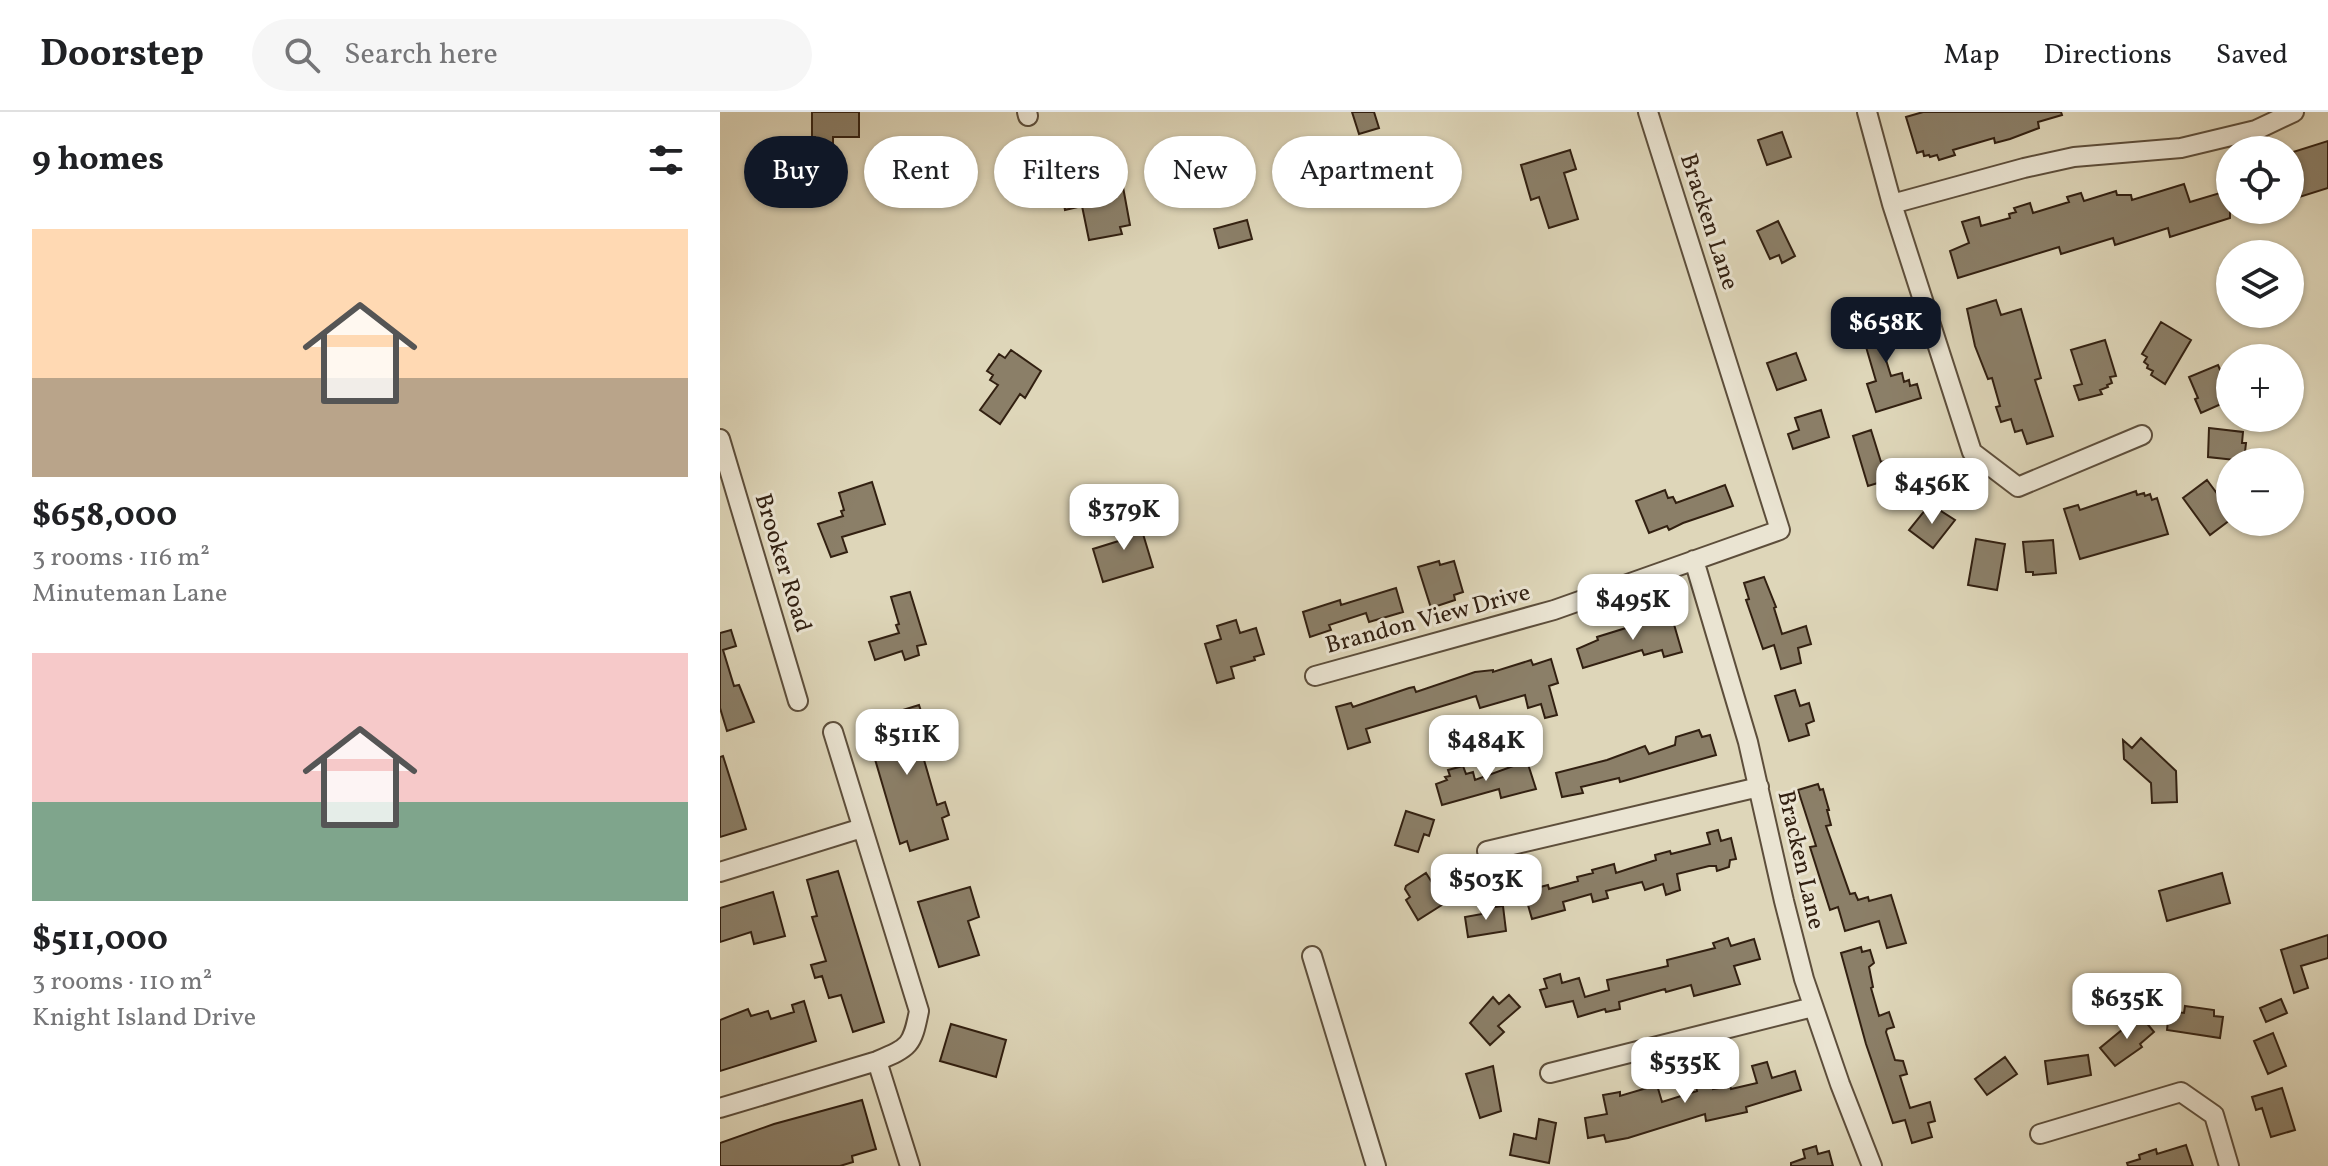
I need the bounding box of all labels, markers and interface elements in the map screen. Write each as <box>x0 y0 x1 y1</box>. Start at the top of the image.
search box <box>252 19 812 91</box>
text: Doorstep <box>40 29 204 82</box>
icon: search <box>280 33 324 77</box>
text: Search here <box>344 34 498 76</box>
text: Map <box>1944 36 2000 75</box>
text: Directions <box>2044 36 2172 75</box>
text: Saved <box>2216 36 2288 75</box>
chip: Buy <box>744 136 848 208</box>
chip: Rent <box>864 136 978 208</box>
chip: Filters <box>994 136 1128 208</box>
chip: New <box>1144 136 1256 208</box>
chip: Apartment <box>1272 136 1462 208</box>
map controls <box>2216 136 2304 536</box>
button: locate <box>2216 136 2304 224</box>
text: 9 homes <box>32 137 164 184</box>
icon: filters <box>644 138 688 182</box>
street label: Bracken Lane <box>1670 149 1746 295</box>
button: layers <box>2216 240 2304 328</box>
icon: home <box>288 281 432 425</box>
pin: $658K <box>1830 297 1942 365</box>
text: $658K <box>1849 305 1923 341</box>
button: + <box>2216 344 2304 432</box>
button: − <box>2216 448 2304 536</box>
pin: $456K <box>1876 458 1988 526</box>
text: $456K <box>1894 466 1970 502</box>
pin: $379K <box>1068 484 1180 552</box>
street label: Brooker Road <box>745 489 819 637</box>
text: $379K <box>1088 492 1160 528</box>
text: $658,000 <box>32 493 177 540</box>
text: 3 rooms · 116 m² <box>32 540 210 576</box>
pin: $495K <box>1577 574 1689 642</box>
text: Minuteman Lane <box>32 576 227 612</box>
street label: Brandon View Drive <box>1322 576 1534 664</box>
text: $495K <box>1595 582 1671 618</box>
icon: home <box>288 705 432 849</box>
pin: $511K <box>851 709 963 777</box>
pin: $484K <box>1430 715 1542 783</box>
text: $511K <box>874 717 940 753</box>
text: $484K <box>1447 723 1525 759</box>
street label: Bracken Lane <box>1768 787 1832 933</box>
pin: $503K <box>1430 854 1542 922</box>
text: $503K <box>1449 862 1523 898</box>
text: $511,000 <box>32 917 168 964</box>
text: 3 rooms · 110 m² <box>32 964 212 1000</box>
pin: $635K <box>2071 973 2183 1041</box>
text: $635K <box>2090 981 2164 1017</box>
text: Knight Island Drive <box>32 1000 256 1036</box>
pin: $535K <box>1629 1037 1741 1105</box>
text: $535K <box>1649 1045 1721 1081</box>

